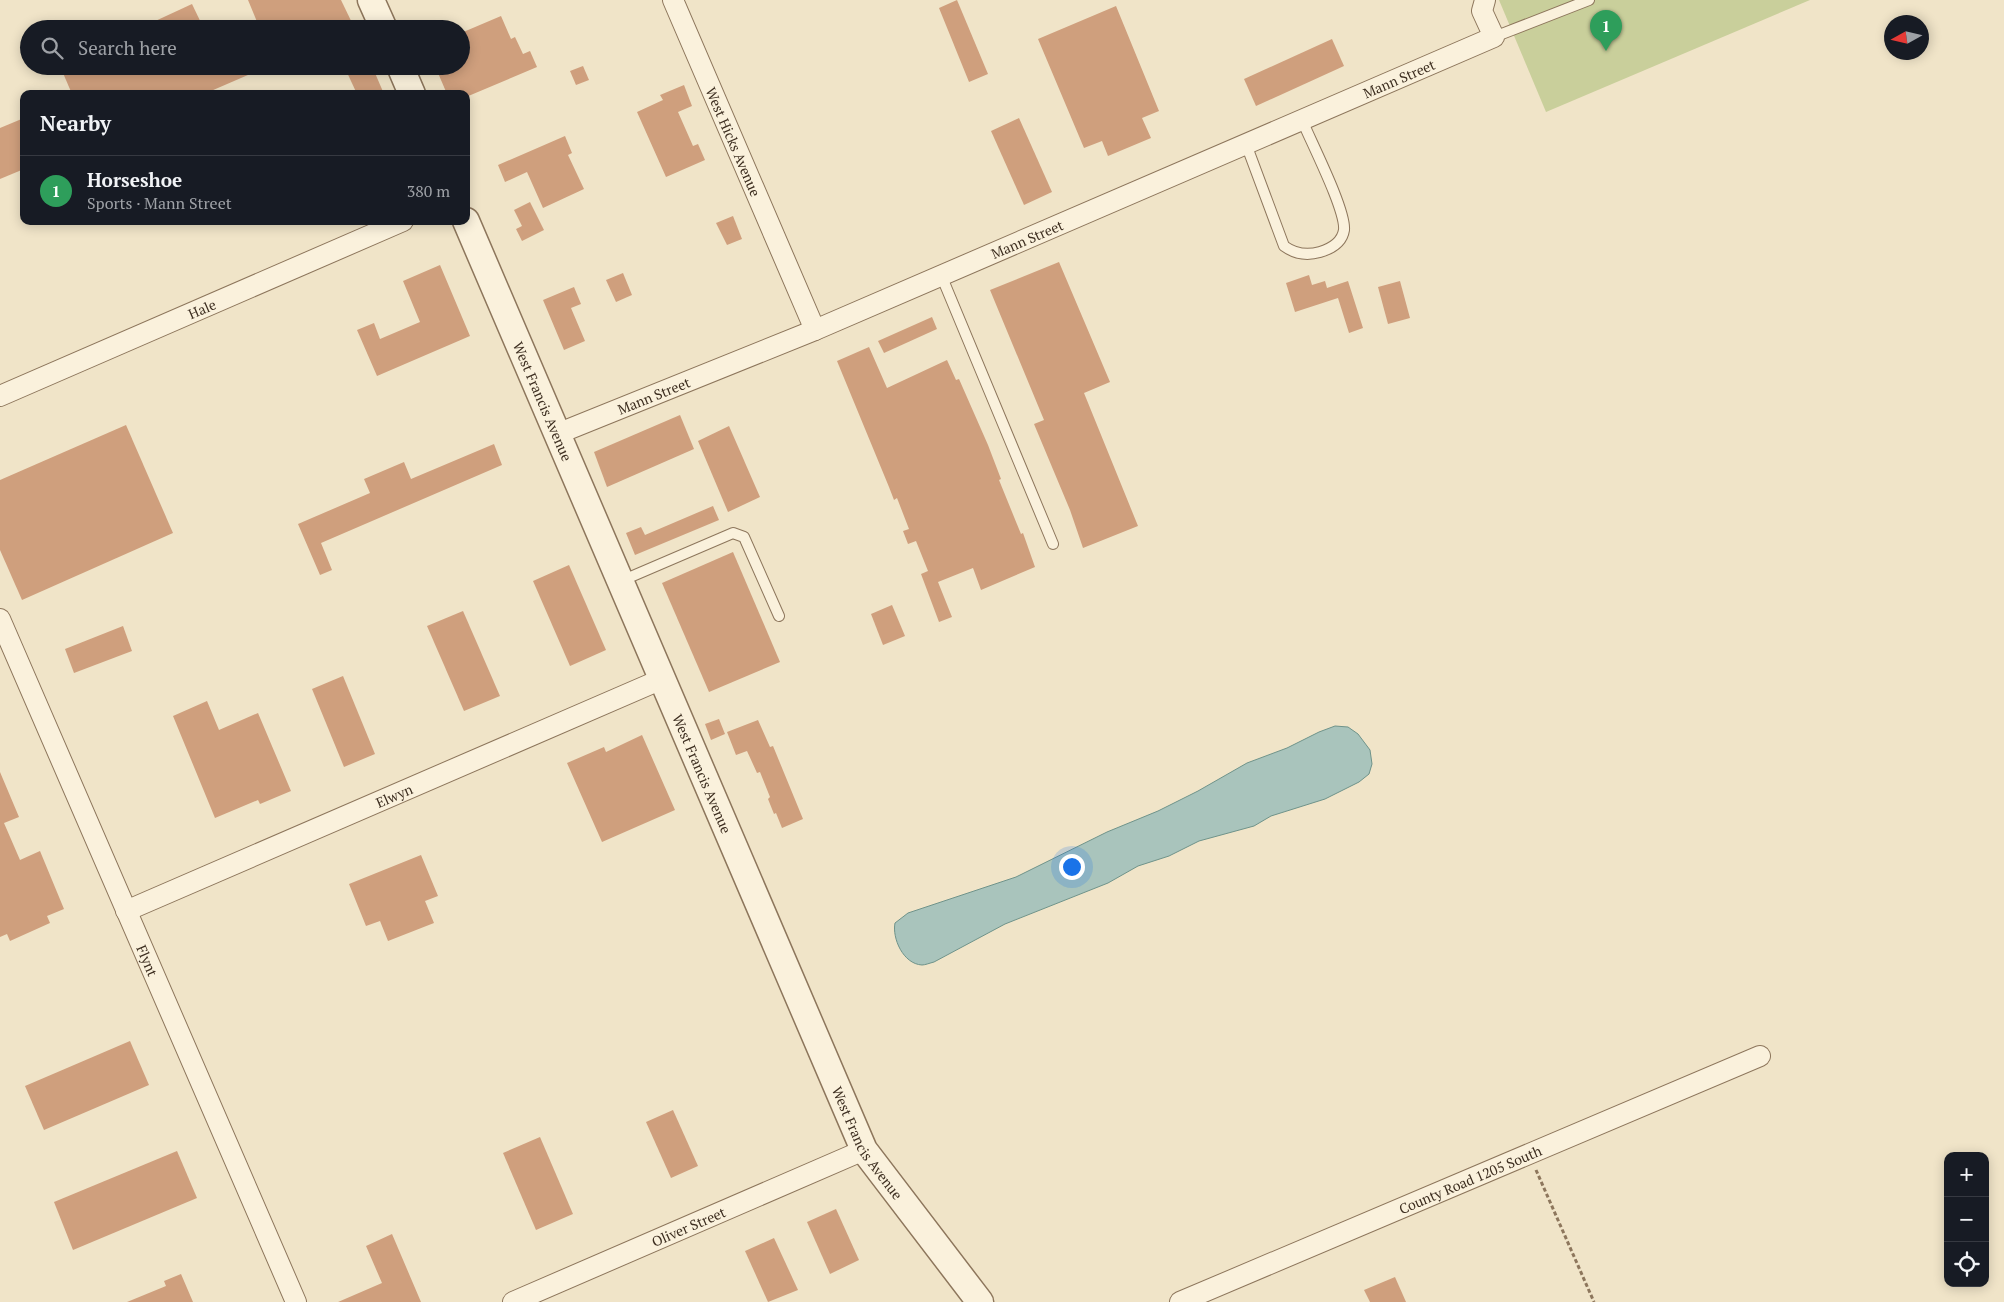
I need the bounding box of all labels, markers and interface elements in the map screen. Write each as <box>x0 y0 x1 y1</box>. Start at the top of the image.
pin: 1 <box>1590 10 1622 51</box>
north arrow <box>1884 15 1929 60</box>
search box <box>20 20 470 75</box>
icon: search <box>38 34 66 62</box>
text: Search here <box>78 35 177 60</box>
street label: Mann Street <box>1360 54 1438 102</box>
street label: West Hicks Avenue <box>702 84 766 199</box>
text: Nearby <box>40 109 111 137</box>
text: Horseshoe <box>87 167 182 192</box>
text: 1 <box>51 180 61 202</box>
text: 380 m <box>407 180 450 202</box>
text: Sports · Mann Street <box>87 192 232 214</box>
street label: Mann Street <box>988 214 1067 262</box>
street label: Hale <box>185 294 219 323</box>
street label: West Francis Avenue <box>509 339 577 464</box>
street label: Mann Street <box>614 372 693 418</box>
street label: West Francis Avenue <box>669 711 737 836</box>
street label: Elwyn <box>373 778 416 811</box>
your location <box>1059 854 1085 880</box>
street label: Flynt <box>133 942 163 980</box>
street label: West Francis Avenue <box>828 1083 908 1203</box>
street label: County Road 1205 South <box>1396 1140 1544 1218</box>
map controls <box>1944 1152 1989 1287</box>
button: + <box>1944 1152 1989 1197</box>
button: − <box>1944 1197 1989 1242</box>
street label: Oliver Street <box>648 1201 729 1250</box>
button: locate <box>1944 1242 1989 1287</box>

